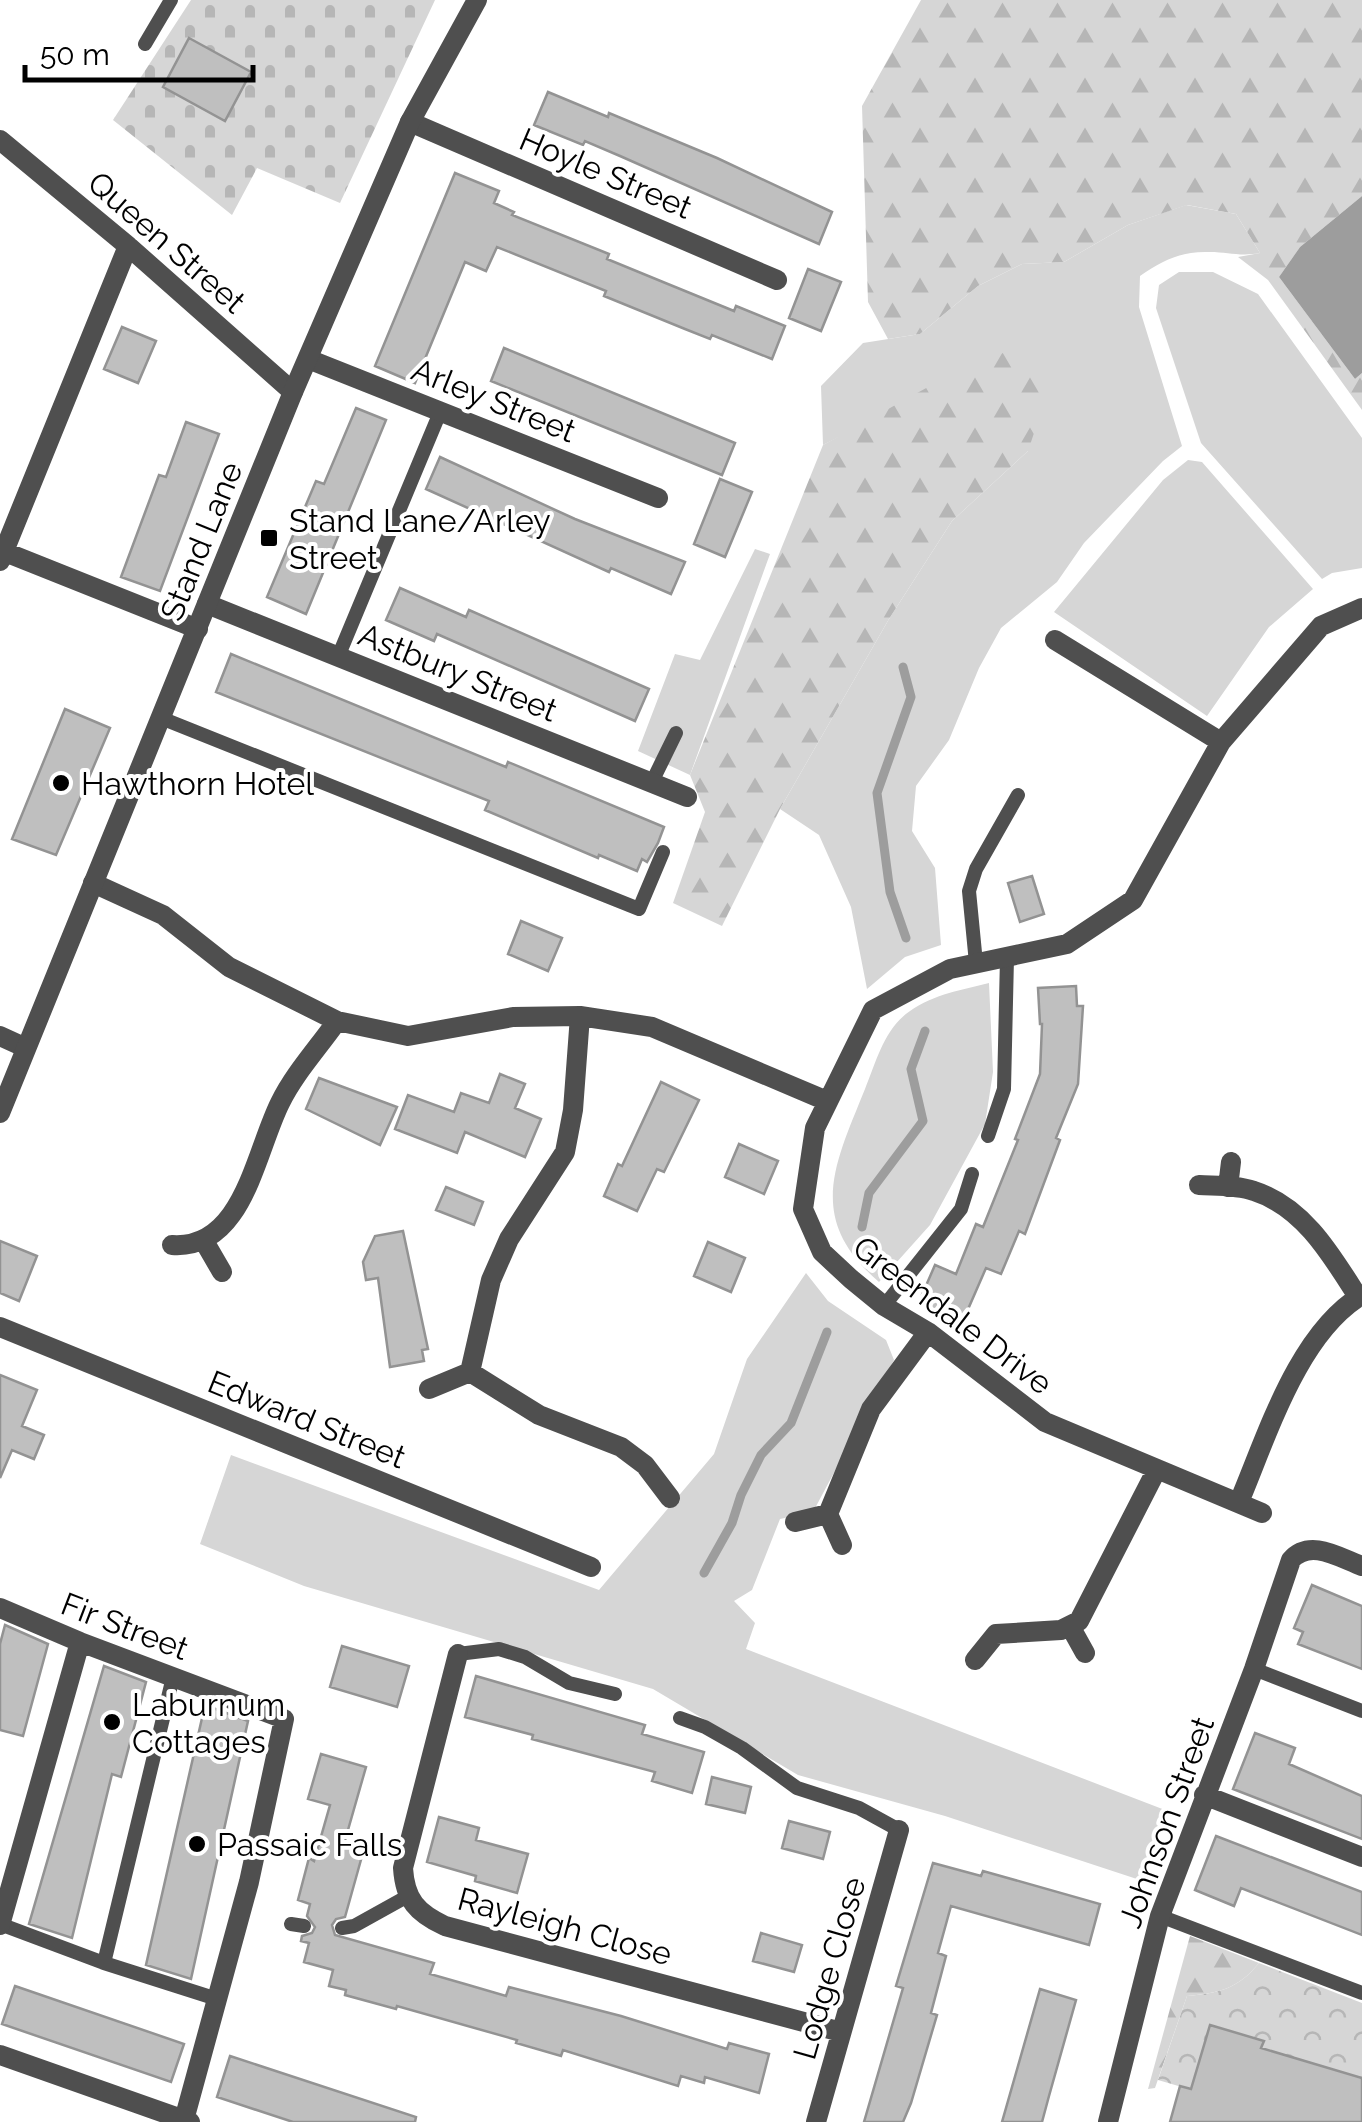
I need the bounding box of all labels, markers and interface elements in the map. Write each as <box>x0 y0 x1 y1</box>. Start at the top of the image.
scale bar <box>25 20 252 82</box>
text: 50 m <box>40 37 110 72</box>
street label: Hoyle Street <box>514 120 698 226</box>
street label: Queen Street <box>81 164 253 320</box>
street label: Arley Street <box>407 350 581 450</box>
street label: Stand Lane <box>152 456 250 626</box>
place label: Stand Lane/Arley Street <box>289 502 551 576</box>
marker: Stand Lane/Arley Street <box>258 527 280 549</box>
street label: Astbury Street <box>353 615 563 729</box>
place label: Hawthorn Hotel <box>81 765 314 802</box>
marker: Hawthorn Hotel <box>50 772 72 794</box>
street label: Greendale Drive <box>846 1228 1060 1402</box>
street label: Edward Street <box>203 1363 411 1475</box>
street label: Fir Street <box>56 1585 194 1667</box>
place label: Laburnum Cottages <box>132 1686 285 1760</box>
marker: Laburnum Cottages <box>101 1711 123 1733</box>
street label: Johnson Street <box>1111 1711 1221 1932</box>
place label: Passaic Falls <box>217 1826 402 1863</box>
marker: Passaic Falls <box>186 1833 208 1855</box>
street label: Lodge Close <box>785 1873 873 2063</box>
street label: Rayleigh Close <box>454 1880 676 1972</box>

